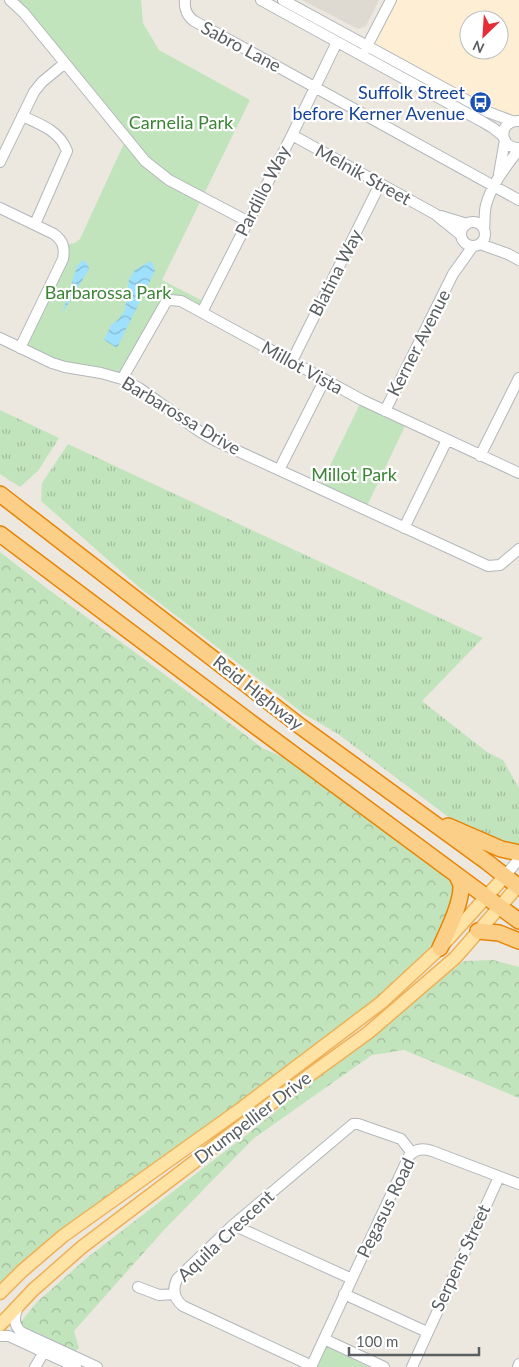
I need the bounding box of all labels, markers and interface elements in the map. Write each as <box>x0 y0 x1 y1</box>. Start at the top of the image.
north arrow <box>459 10 509 60</box>
street label: Sabro Lane <box>198 16 285 76</box>
text: N <box>470 37 487 57</box>
place label: Suffolk Street before Kerner Avenue <box>292 81 466 124</box>
bus stop icon: Suffolk Street before Kerner Avenue <box>469 91 493 115</box>
park label: Carnelia Park <box>129 111 234 133</box>
street label: Melnik Street <box>312 139 416 210</box>
street label: Pardillo Way <box>230 141 295 240</box>
street label: Blatina Way <box>304 225 367 320</box>
park label: Barbarossa Park <box>45 281 172 303</box>
street label: Kerner Avenue <box>382 286 454 399</box>
street label: Millot Vista <box>258 336 347 398</box>
street label: Barbarossa Drive <box>118 371 245 459</box>
park label: Millot Park <box>311 463 398 485</box>
street label: Reid Highway <box>209 650 309 735</box>
street label: Drumpellier Drive <box>190 1066 315 1168</box>
street label: Pegasus Road <box>351 1154 419 1261</box>
street label: Aquila Crescent <box>172 1185 279 1286</box>
street label: Serpens Street <box>426 1200 495 1314</box>
scale bar <box>349 1324 479 1356</box>
text: 100 m <box>356 1332 398 1350</box>

